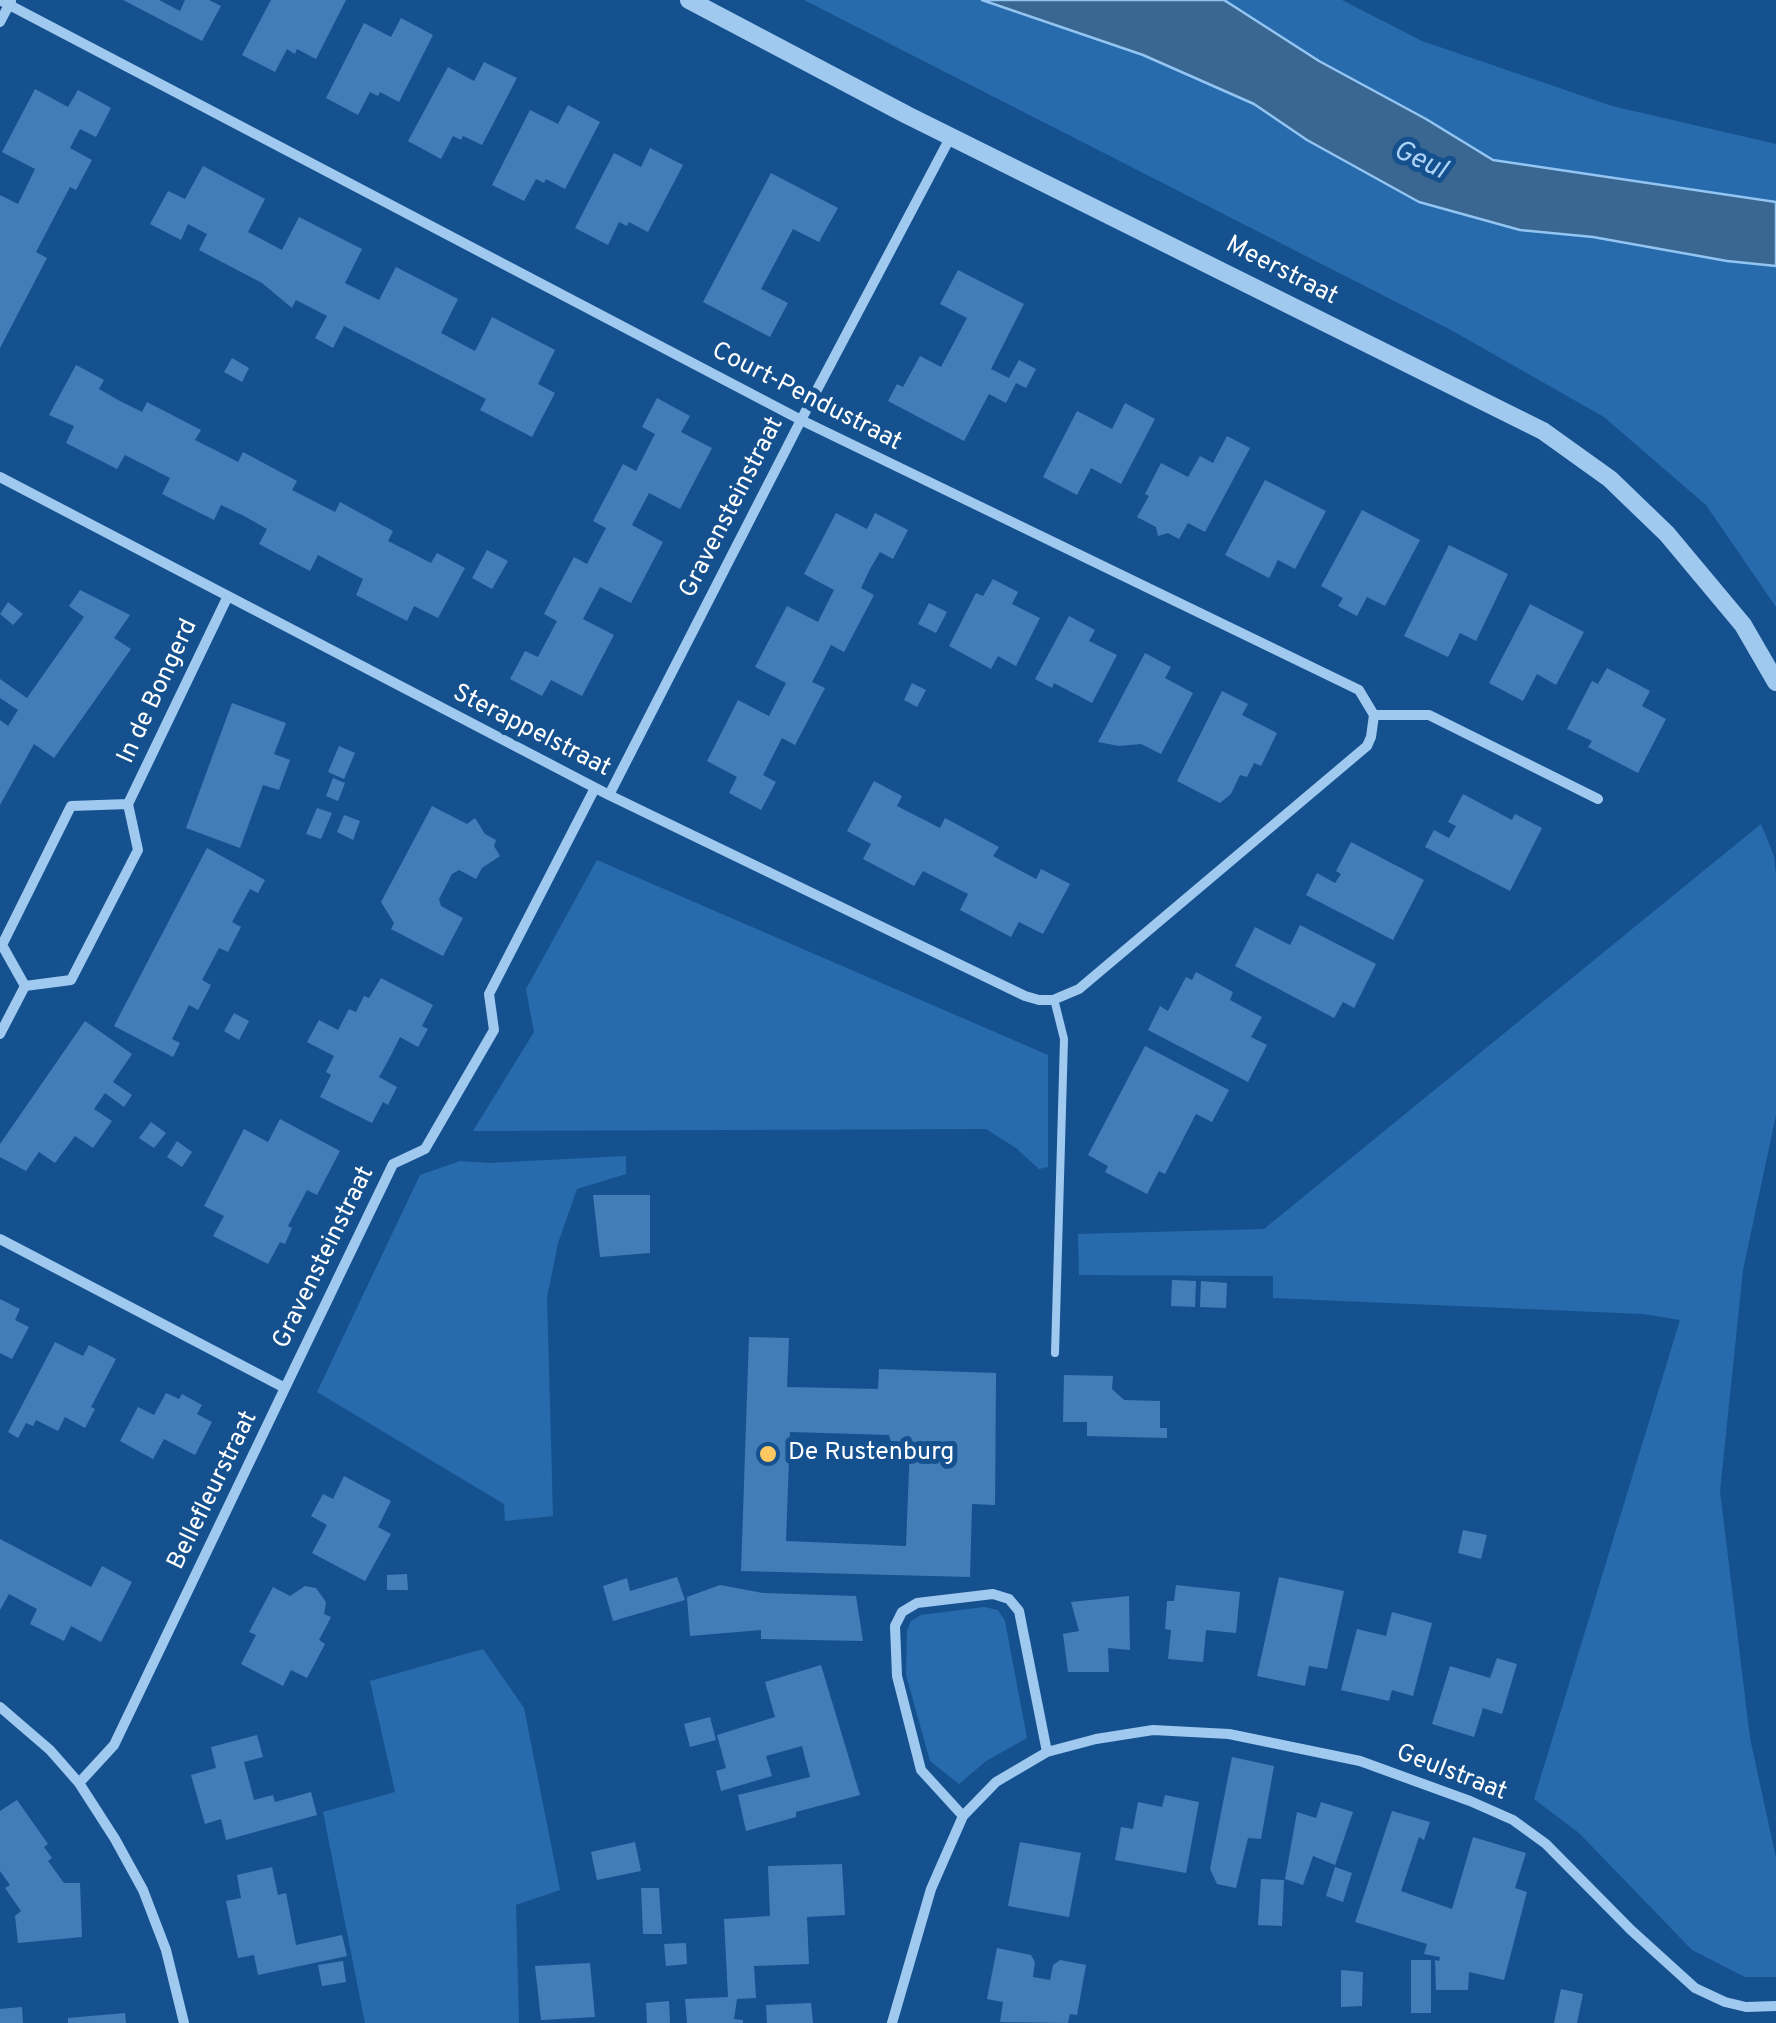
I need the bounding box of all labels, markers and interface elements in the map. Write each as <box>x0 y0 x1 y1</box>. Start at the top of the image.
water label: Geul <box>1387 135 1451 189</box>
street label: Meerstraat <box>1220 231 1342 313</box>
street label: Court-Pendustraat <box>706 337 906 459</box>
street label: Gravensteinstraat <box>674 412 792 604</box>
street label: In de Bongerd <box>112 615 206 769</box>
street label: Sterappelstraat <box>447 679 615 785</box>
street label: Gravensteinstraat <box>268 1162 382 1354</box>
street label: Bellefleurstraat <box>163 1407 265 1575</box>
place label: De Rustenburg <box>788 1439 954 1469</box>
marker: De Rustenburg <box>757 1443 779 1465</box>
street label: Geulstraat <box>1392 1739 1510 1809</box>

